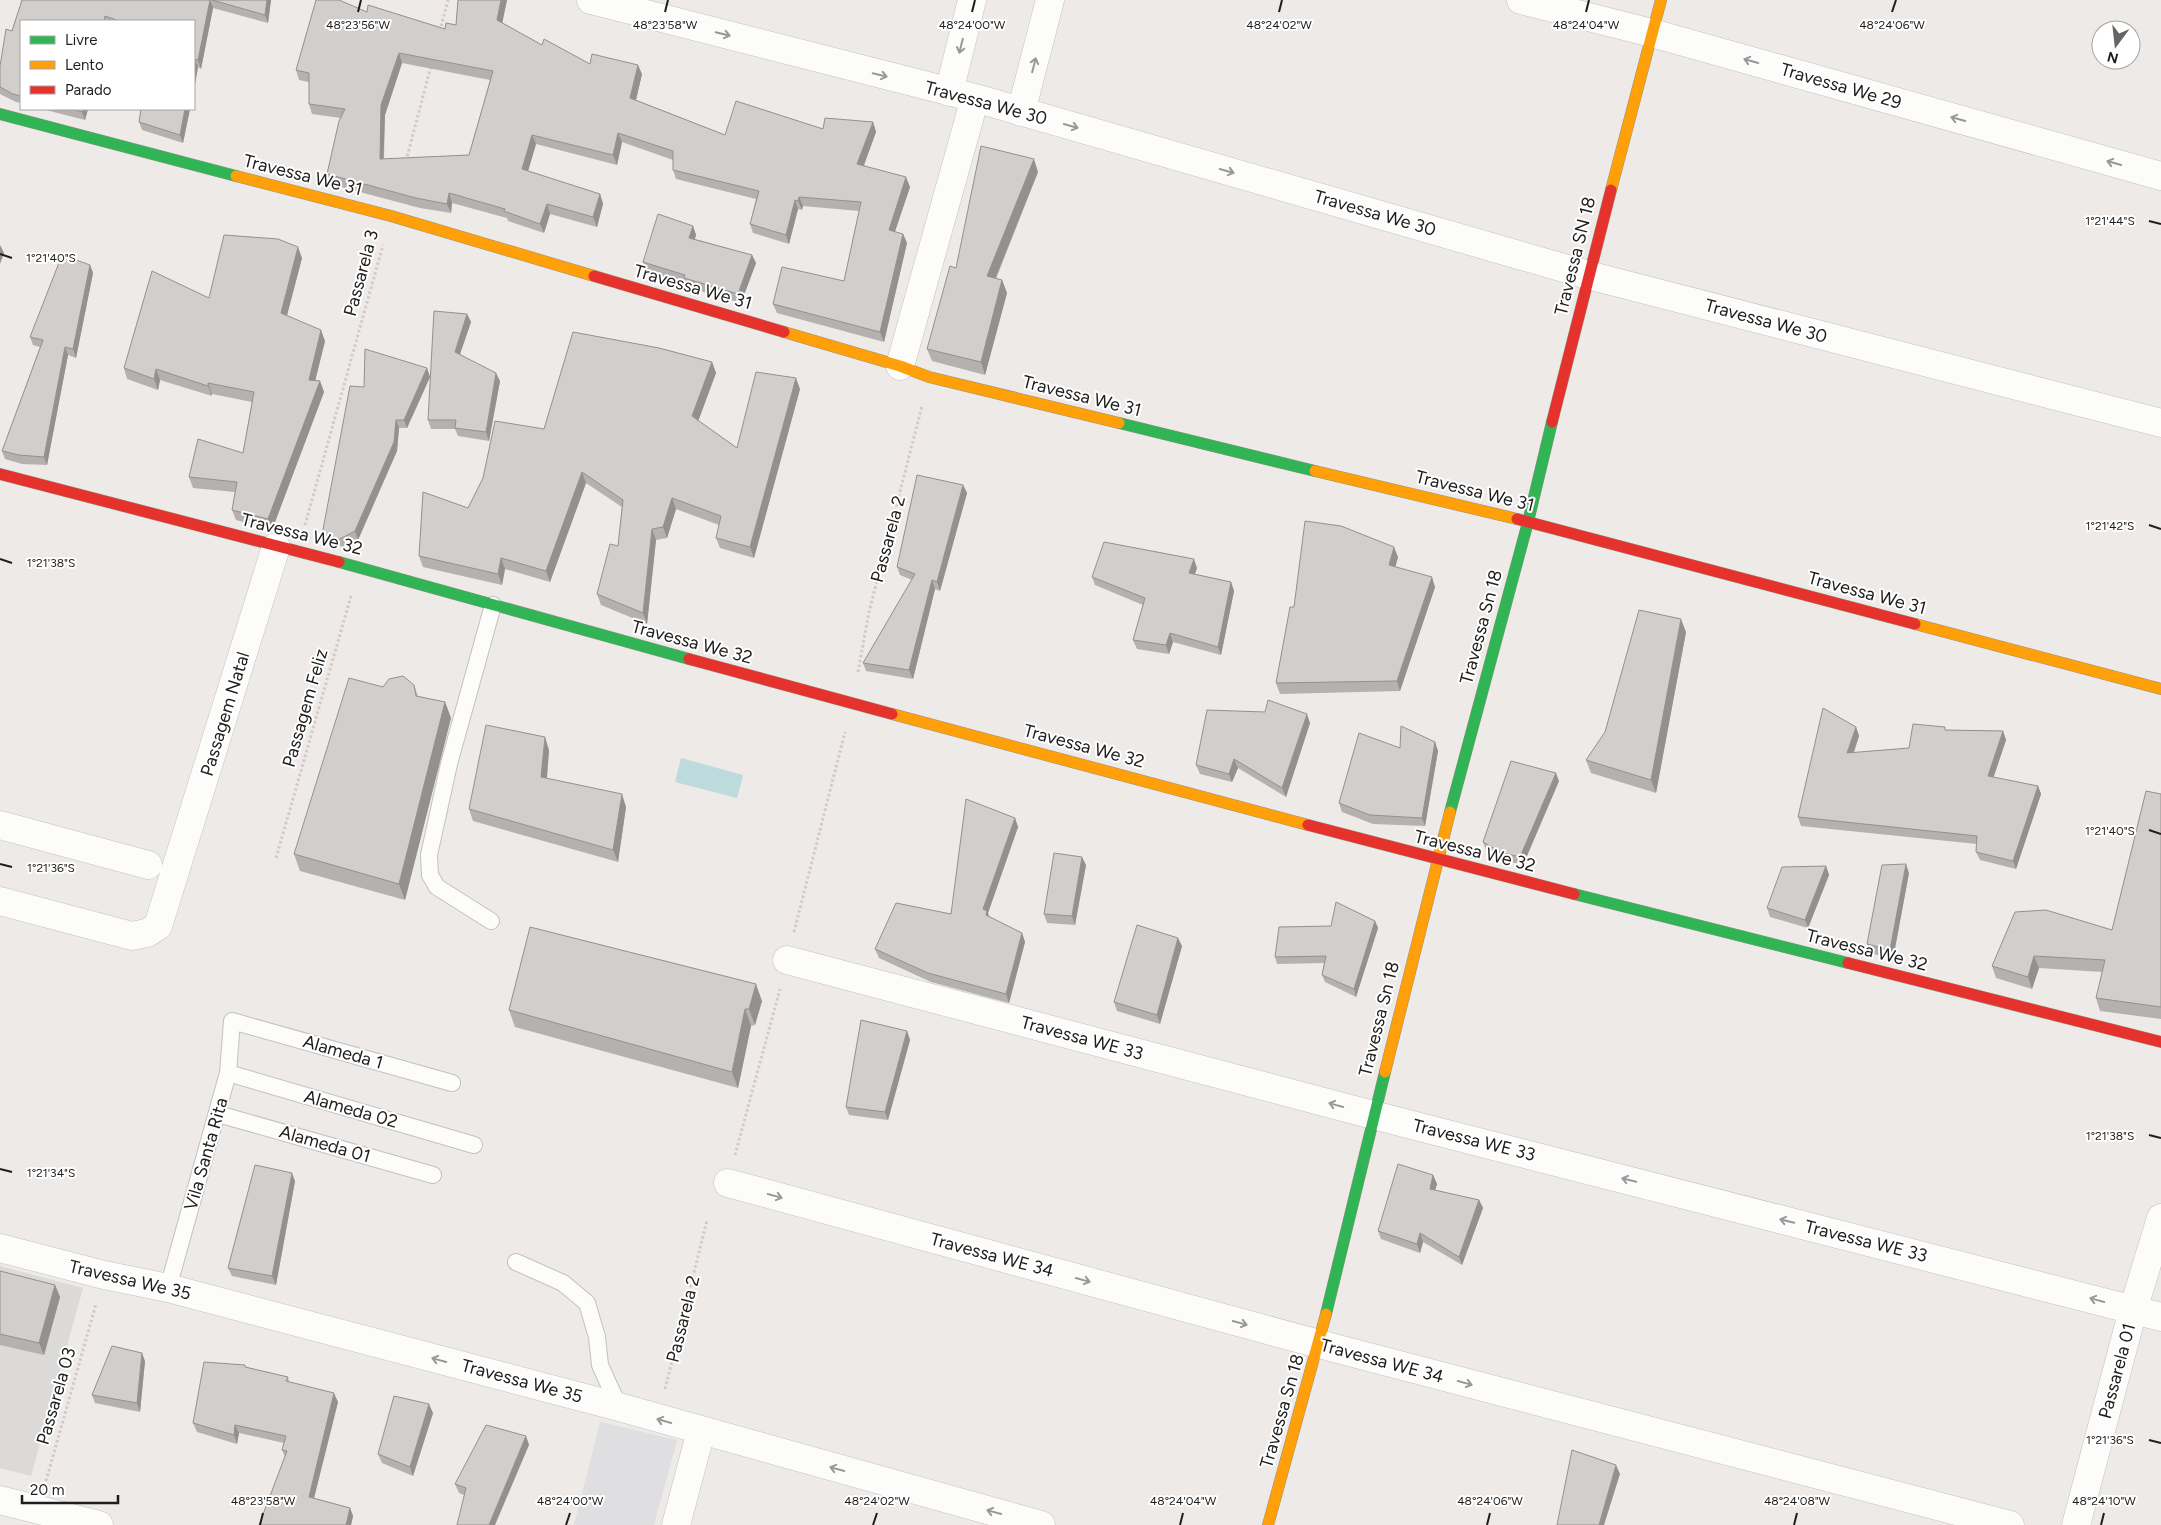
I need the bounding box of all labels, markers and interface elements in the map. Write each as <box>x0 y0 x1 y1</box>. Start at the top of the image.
text: 48°23'56"W <box>326 18 390 32</box>
text: 48°23'58"W <box>633 18 698 32</box>
text: 48°24'00"W <box>939 18 1006 32</box>
text: 48°24'02"W <box>1246 18 1312 32</box>
text: 48°24'04"W <box>1553 18 1620 32</box>
text: 48°24'06"W <box>1859 18 1925 32</box>
legend <box>20 20 195 110</box>
north arrow <box>2091 20 2141 70</box>
one-way arrow <box>715 30 731 39</box>
text: Livre <box>65 31 97 49</box>
one-way arrow <box>956 38 965 54</box>
text: N <box>2105 47 2120 67</box>
one-way arrow <box>1743 55 1759 65</box>
text: Lento <box>65 56 104 74</box>
one-way arrow <box>1029 57 1039 73</box>
street label: Travessa We 29 <box>1778 58 1904 114</box>
one-way arrow <box>872 70 888 80</box>
street label: Travessa We 30 <box>922 76 1050 130</box>
text: Parado <box>65 81 112 99</box>
one-way arrow <box>1950 113 1966 123</box>
one-way arrow <box>1063 122 1079 131</box>
street label: Travessa We 31 <box>241 150 365 200</box>
one-way arrow <box>2106 157 2122 167</box>
one-way arrow <box>1219 166 1235 176</box>
street label: Travessa We 30 <box>1312 185 1438 241</box>
street label: Travessa SN 18 <box>1550 194 1600 318</box>
text: 1°21'44"S <box>2085 214 2135 228</box>
street label: Passarela 3 <box>339 227 383 319</box>
text: 1°21'40"S <box>26 251 76 265</box>
street label: Travessa We 31 <box>631 260 755 314</box>
street label: Travessa We 30 <box>1702 294 1830 348</box>
street label: Travessa We 31 <box>1020 371 1144 421</box>
street label: Travessa We 31 <box>1413 466 1537 516</box>
street label: Passarela 2 <box>866 493 910 585</box>
street label: Travessa We 32 <box>239 508 365 560</box>
text: 1°21'42"S <box>2086 519 2134 533</box>
text: 1°21'38"S <box>27 556 75 570</box>
street label: Travessa Sn 18 <box>1455 567 1507 687</box>
street label: Travessa We 31 <box>1805 567 1929 619</box>
street label: Travessa We 32 <box>629 615 755 669</box>
street label: Passagem Feliz <box>278 646 332 770</box>
street label: Passagem Natal <box>196 649 254 779</box>
street label: Travessa We 32 <box>1021 719 1147 773</box>
text: 1°21'40"S <box>2085 824 2135 838</box>
street label: Travessa We 32 <box>1412 825 1538 877</box>
text: 1°21'36"S <box>27 861 75 875</box>
street label: Travessa We 32 <box>1804 924 1930 976</box>
street label: Travessa Sn 18 <box>1354 959 1404 1079</box>
street label: Travessa WE 33 <box>1019 1011 1145 1065</box>
street label: Alameda 1 <box>301 1030 385 1074</box>
street label: Alameda 02 <box>302 1085 400 1133</box>
street label: Vila Santa Rita <box>179 1095 233 1213</box>
one-way arrow <box>1329 1100 1345 1109</box>
street label: Travessa WE 33 <box>1410 1114 1538 1166</box>
street label: Alameda 01 <box>277 1121 373 1167</box>
text: 1°21'38"S <box>2086 1129 2134 1143</box>
text: 1°21'34"S <box>27 1166 75 1180</box>
one-way arrow <box>1622 1175 1638 1184</box>
one-way arrow <box>766 1192 782 1201</box>
one-way arrow <box>1779 1215 1795 1225</box>
street label: Travessa WE 33 <box>1802 1215 1930 1267</box>
street label: Travessa WE 34 <box>928 1228 1056 1282</box>
street label: Travessa We 35 <box>67 1255 193 1305</box>
street label: Passarela 2 <box>662 1273 704 1365</box>
one-way arrow <box>1075 1276 1091 1285</box>
one-way arrow <box>2089 1295 2105 1304</box>
one-way arrow <box>1232 1319 1248 1328</box>
street label: Passarela 01 <box>2094 1321 2140 1421</box>
street label: Travessa WE 34 <box>1318 1334 1446 1388</box>
street label: Passarela 03 <box>32 1345 80 1447</box>
street label: Travessa Sn 18 <box>1255 1351 1309 1471</box>
one-way arrow <box>432 1354 448 1364</box>
street label: Travessa We 35 <box>459 1354 585 1408</box>
one-way arrow <box>1456 1378 1472 1388</box>
one-way arrow <box>656 1415 672 1425</box>
text: 1°21'36"S <box>2086 1433 2134 1447</box>
one-way arrow <box>830 1463 846 1473</box>
scale bar <box>22 1472 119 1504</box>
text: 20 m <box>30 1481 64 1499</box>
text: 48°23'58"W <box>231 1494 296 1508</box>
text: 48°24'00"W <box>537 1494 604 1508</box>
text: 48°24'02"W <box>844 1494 910 1508</box>
text: 48°24'04"W <box>1150 1494 1217 1508</box>
text: 48°24'06"W <box>1457 1494 1523 1508</box>
text: 48°24'08"W <box>1764 1494 1831 1508</box>
text: 48°24'10"W <box>2072 1494 2136 1508</box>
one-way arrow <box>986 1507 1002 1516</box>

